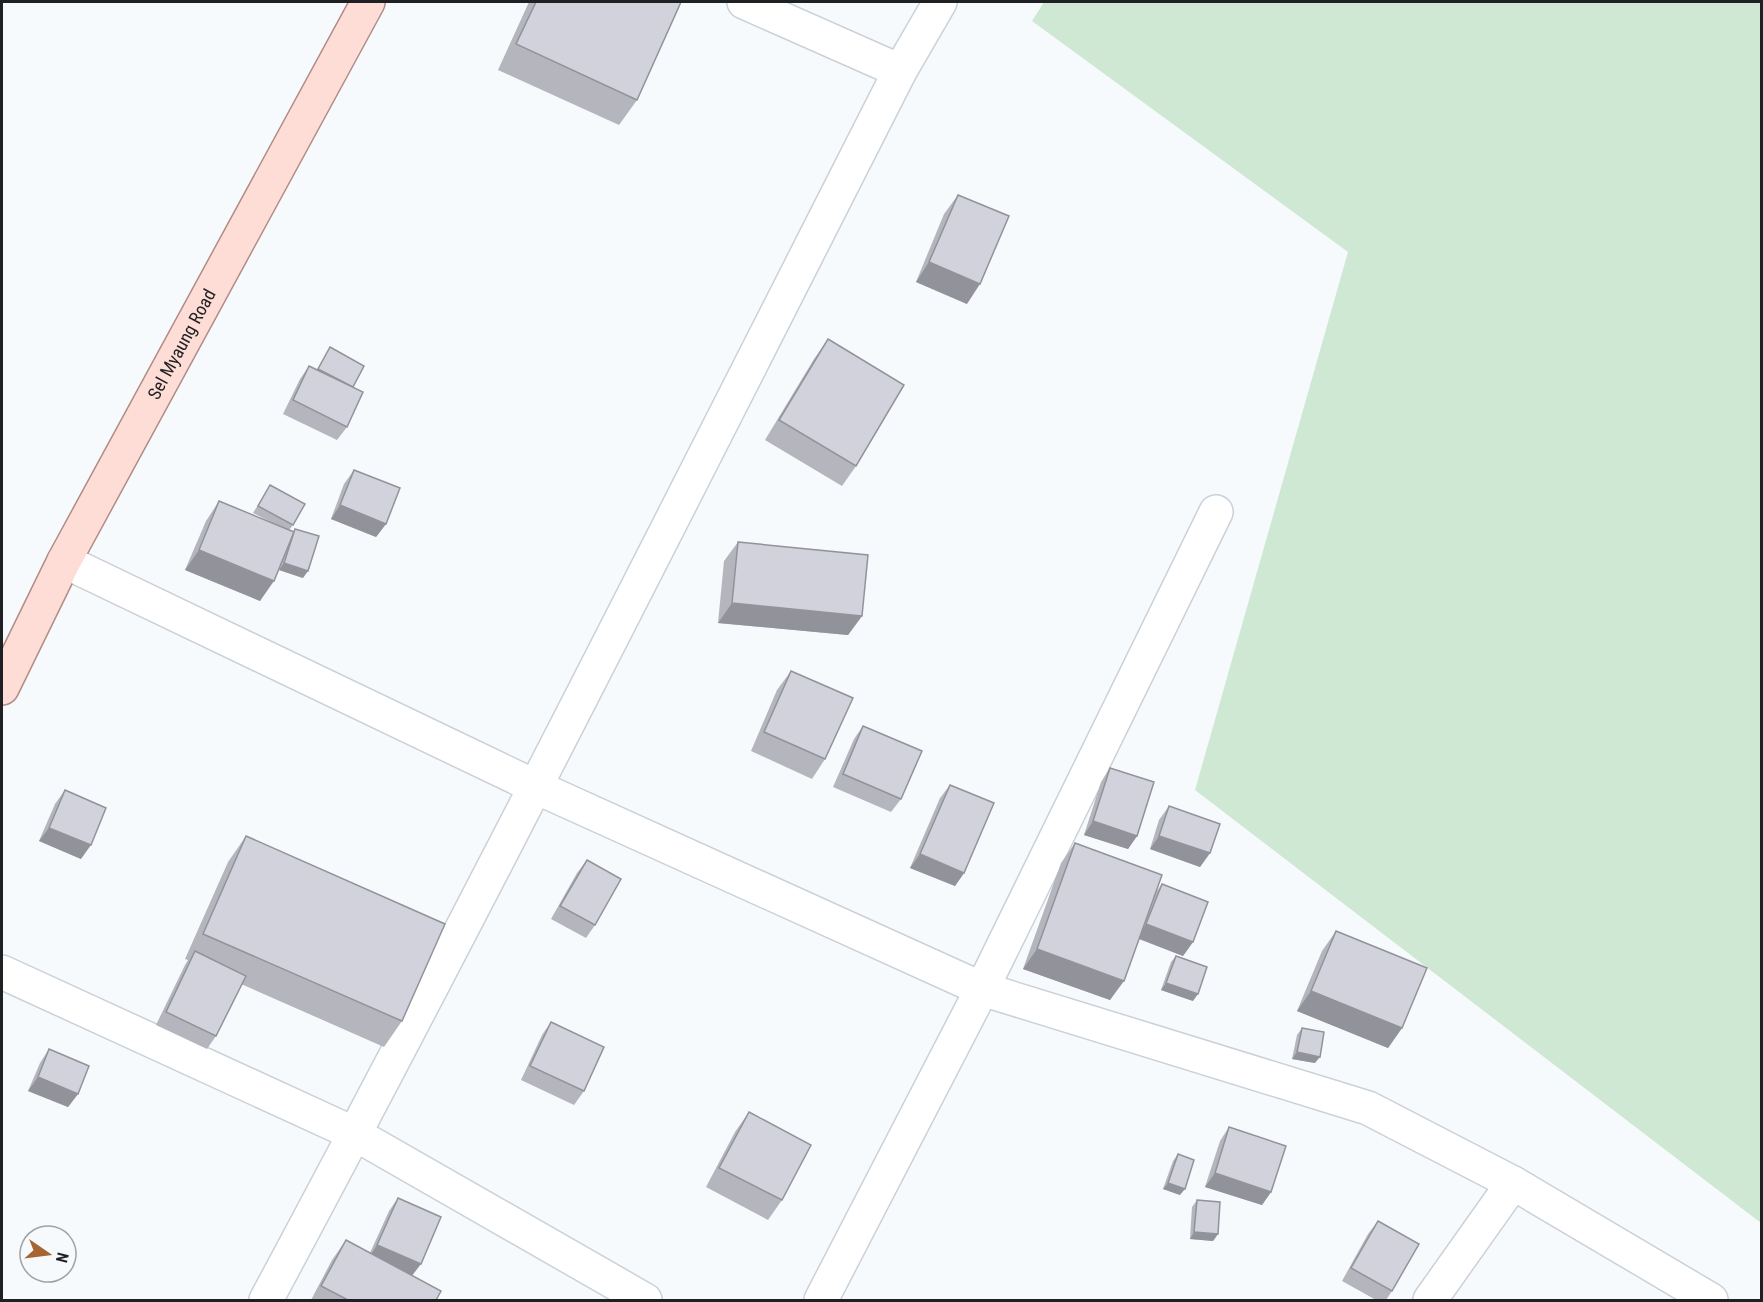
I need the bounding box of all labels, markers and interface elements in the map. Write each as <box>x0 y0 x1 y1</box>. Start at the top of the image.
street label: Sel Myaung Road <box>143 285 220 403</box>
north arrow <box>18 1224 78 1284</box>
text: N <box>52 1250 72 1265</box>

